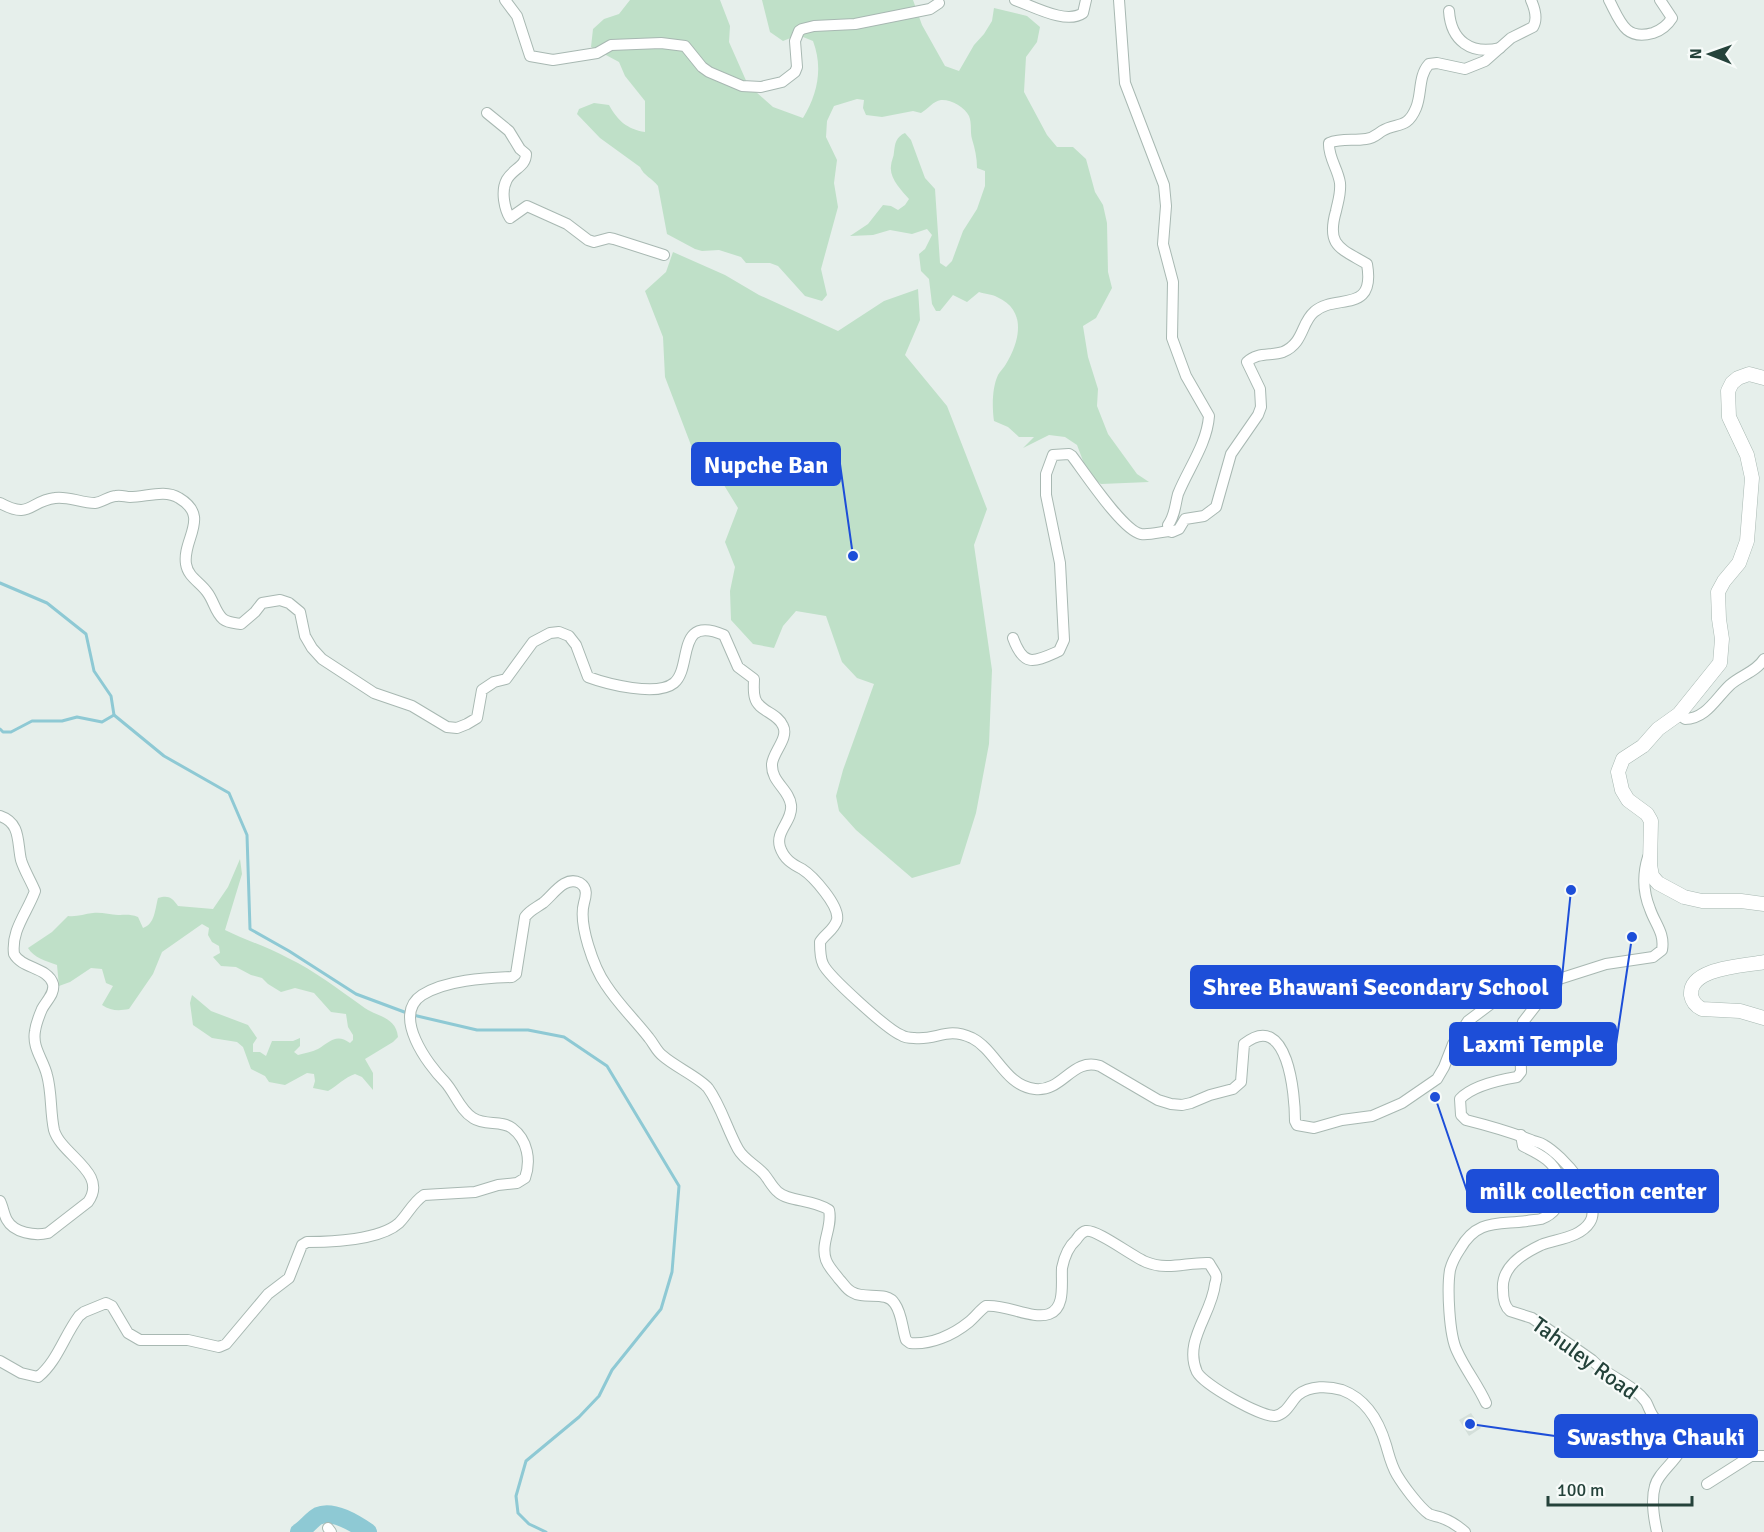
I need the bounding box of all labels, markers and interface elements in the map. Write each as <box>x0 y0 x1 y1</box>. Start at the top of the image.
north arrow <box>1680 24 1740 84</box>
text: N <box>1686 48 1706 59</box>
callout: Nupche Ban <box>692 443 840 485</box>
text: Nupche Ban <box>704 450 828 480</box>
callout: Shree Bhawani Secondary School <box>1191 966 1561 1008</box>
text: Shree Bhawani Secondary School <box>1203 972 1549 1002</box>
callout: Laxmi Temple <box>1450 1023 1616 1065</box>
text: Laxmi Temple <box>1462 1029 1604 1059</box>
callout: milk collection center <box>1467 1170 1718 1212</box>
text: milk collection center <box>1479 1176 1707 1206</box>
street label: Tahuley Road <box>1527 1311 1643 1405</box>
callout: Swasthya Chauki <box>1555 1415 1757 1457</box>
text: Swasthya Chauki <box>1567 1422 1745 1452</box>
scale bar <box>1548 1469 1692 1507</box>
text: 100 m <box>1557 1479 1604 1501</box>

